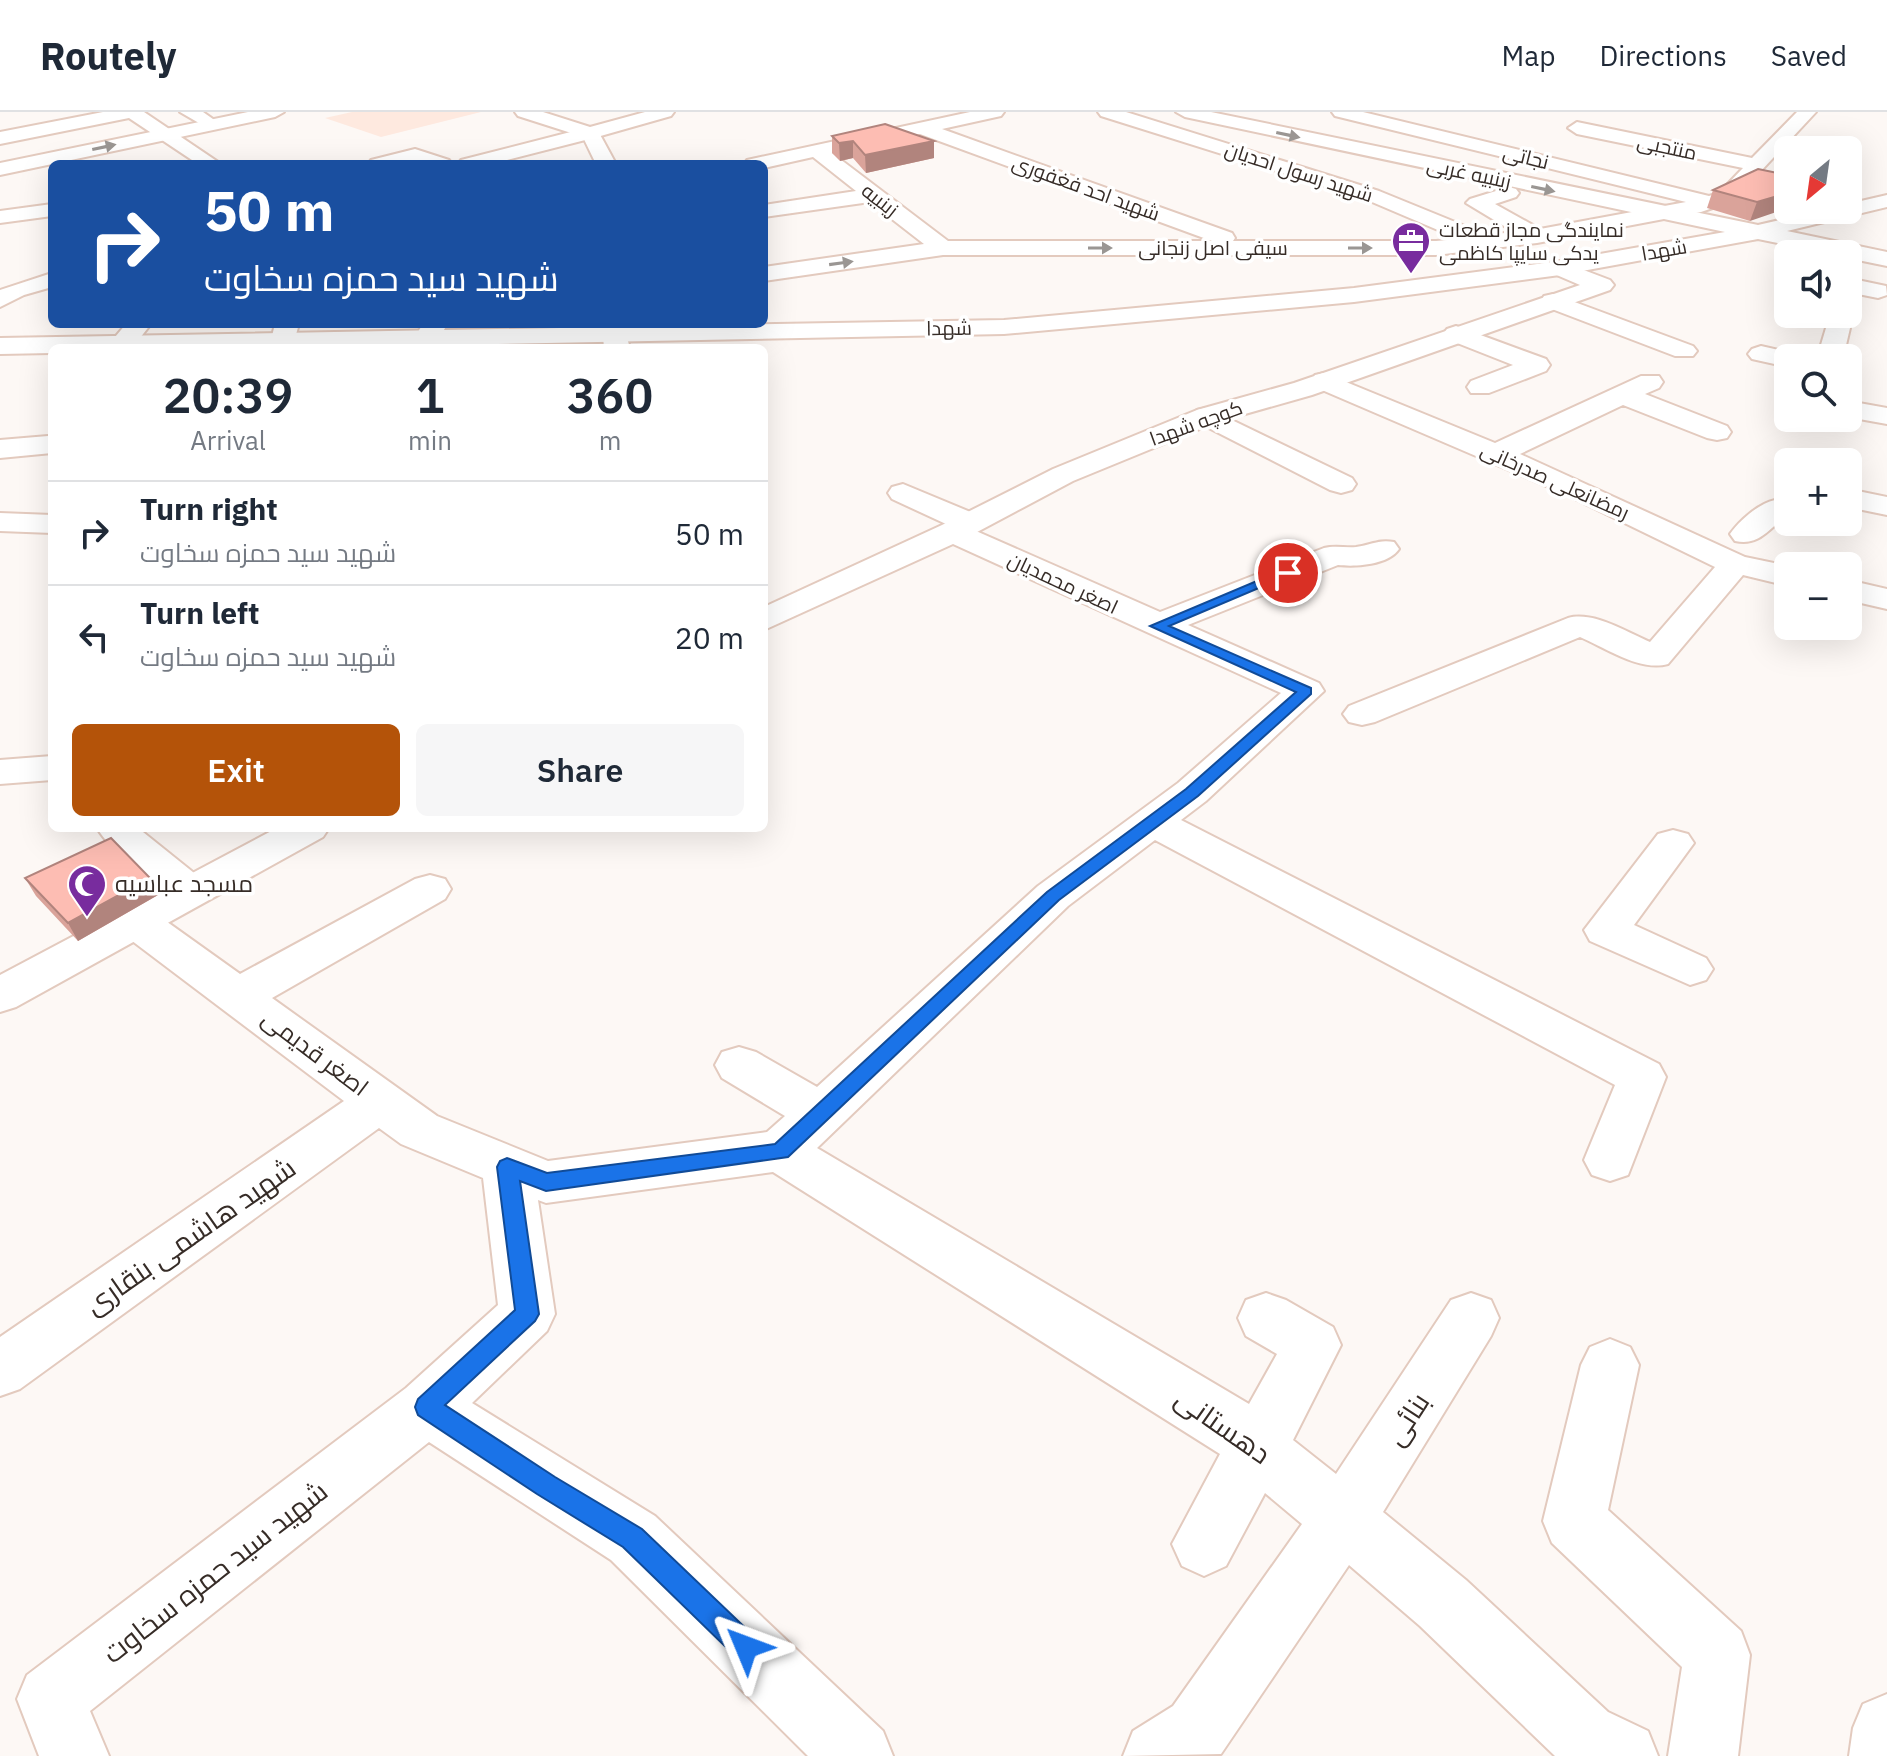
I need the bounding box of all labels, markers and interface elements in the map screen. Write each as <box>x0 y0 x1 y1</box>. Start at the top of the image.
text: Routely <box>40 31 176 80</box>
text: Map <box>1501 37 1555 74</box>
text: Directions <box>1599 37 1727 74</box>
text: Saved <box>1771 37 1847 74</box>
street label: منتجبی <box>1635 127 1699 166</box>
one-way arrow <box>1276 129 1301 142</box>
street label: شهید رسول احدیان <box>1222 135 1377 208</box>
north arrow <box>1774 136 1862 224</box>
map controls <box>1774 136 1862 640</box>
street label: نجاتی <box>1500 138 1552 175</box>
one-way arrow <box>91 140 116 152</box>
street label: شهید احد فغفوری <box>1009 148 1164 227</box>
street label: زینبیه غربی <box>1425 150 1514 195</box>
text: 50 m <box>204 174 334 246</box>
street label: زینبیه <box>856 177 904 222</box>
one-way arrow <box>1530 183 1555 195</box>
icon: right <box>72 192 176 296</box>
place label: نمایندگی مجاز قطعات یدکی سایپا کاظمی <box>1439 216 1624 266</box>
office icon: نمایندگی مجاز قطعات یدکی سایپا کاظمی <box>1390 220 1432 275</box>
street label: شهدا <box>1639 232 1689 267</box>
street label: سیفی اصل زنجانی <box>1138 234 1288 261</box>
button: sound <box>1774 240 1862 328</box>
one-way arrow <box>1088 242 1113 254</box>
one-way arrow <box>1348 242 1373 254</box>
text: شهید سید حمزه سخاوت <box>204 254 559 301</box>
one-way arrow <box>829 256 854 269</box>
street label: شهدا <box>926 314 972 341</box>
button: search <box>1774 344 1862 432</box>
text: 20:39 <box>163 364 293 426</box>
text: 1 <box>416 364 444 426</box>
text: 360 <box>567 364 653 426</box>
street label: کوچه شهدا <box>1146 393 1246 452</box>
text: Arrival <box>190 423 266 457</box>
text: min <box>408 423 452 457</box>
text: m <box>599 423 621 457</box>
street label: رمضانعلی صدرخانی <box>1477 436 1634 525</box>
button: + <box>1774 448 1862 536</box>
text: Turn right <box>140 489 278 528</box>
icon: right <box>72 511 116 555</box>
text: 50 m <box>675 514 744 553</box>
text: شهید سید حمزه سخاوت <box>140 535 396 569</box>
pin <box>1254 539 1322 607</box>
street label: اصغر محمدیان <box>1004 545 1123 620</box>
icon: arrive <box>1266 551 1310 595</box>
button: − <box>1774 552 1862 640</box>
text: Turn left <box>140 593 259 632</box>
icon: left <box>72 615 116 659</box>
text: 20 m <box>675 618 744 657</box>
text: شهید سید حمزه سخاوت <box>140 639 396 673</box>
button: Exit <box>72 724 400 816</box>
button: Share <box>416 724 744 816</box>
mosque icon: مسجد عباسیه <box>66 863 108 918</box>
place label: مسجد عباسیه <box>115 867 253 899</box>
street label: اصغر قدیمی <box>256 1002 375 1103</box>
street label: شهید هاشمی بنقاری <box>77 1149 303 1322</box>
street label: دهستانی <box>1168 1379 1278 1472</box>
street label: بنائی <box>1376 1385 1437 1452</box>
street label: شهید سید حمزه سخاوت <box>95 1472 335 1671</box>
position arrow <box>704 1605 788 1689</box>

